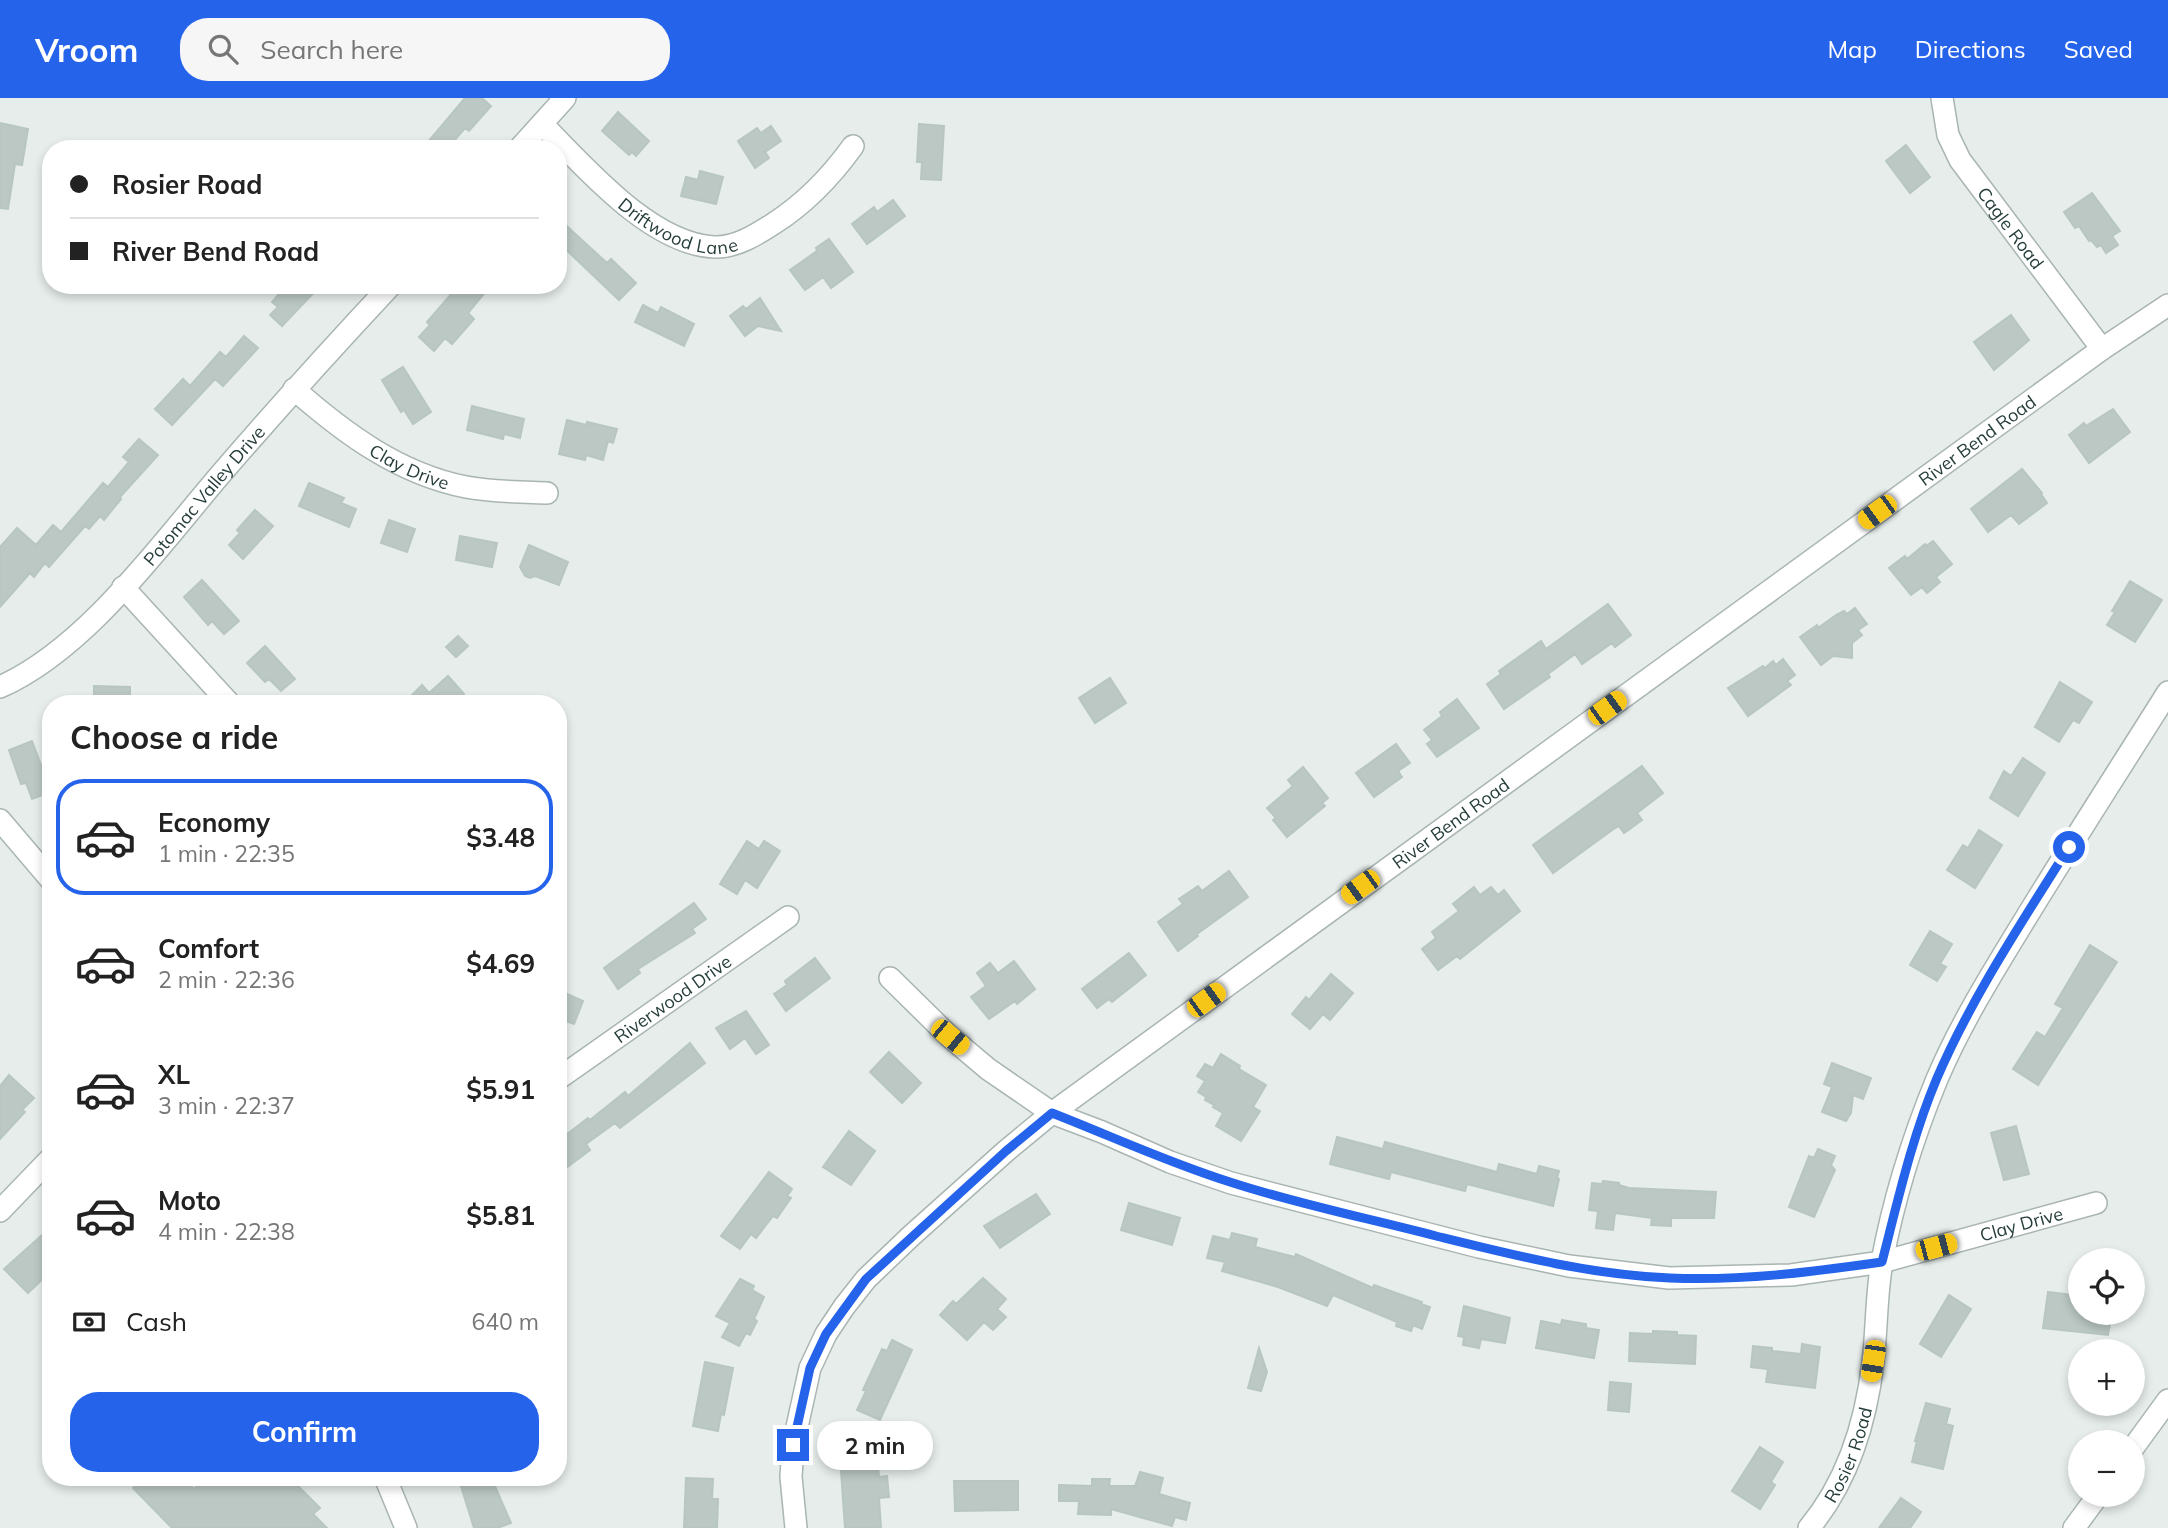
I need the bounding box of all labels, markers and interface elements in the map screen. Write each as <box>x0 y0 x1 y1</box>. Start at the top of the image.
search box <box>180 18 670 81</box>
text: Vroom <box>35 29 138 70</box>
icon: search <box>204 30 242 68</box>
text: Search here <box>260 33 403 66</box>
text: Map <box>1827 34 1877 64</box>
text: Directions <box>1915 34 2026 64</box>
text: Saved <box>2064 34 2133 64</box>
text: Rosier Road <box>112 168 262 201</box>
street label: Cagle Road <box>1973 182 2049 273</box>
street label: Driftwood Lane <box>614 192 740 259</box>
text: River Bend Road <box>112 235 319 268</box>
street label: River Bend Road <box>1914 390 2040 490</box>
street label: Potomac Valley Drive <box>138 420 270 570</box>
street label: Clay Drive <box>365 438 452 494</box>
car <box>1854 491 1901 533</box>
car <box>1584 687 1631 729</box>
text: Choose a ride <box>70 717 278 757</box>
street label: River Bend Road <box>1387 773 1514 873</box>
icon: car <box>74 806 137 869</box>
text: Economy <box>158 806 270 839</box>
text: $3.48 <box>466 821 535 854</box>
route start <box>2053 831 2085 863</box>
text: 1 min · 22:35 <box>158 839 295 868</box>
car <box>1337 866 1384 908</box>
icon: car <box>74 932 137 995</box>
text: Comfort <box>158 932 259 965</box>
text: $4.69 <box>466 947 535 980</box>
street label: Riverwood Drive <box>609 949 736 1048</box>
text: 2 min · 22:36 <box>158 965 295 994</box>
car <box>1183 979 1230 1021</box>
car <box>928 1016 973 1058</box>
icon: car <box>74 1058 137 1121</box>
text: XL <box>158 1058 190 1091</box>
text: $5.91 <box>466 1073 535 1106</box>
text: 3 min · 22:37 <box>158 1091 295 1120</box>
icon: car <box>74 1184 137 1247</box>
text: Moto <box>158 1184 221 1217</box>
text: $5.81 <box>466 1199 535 1232</box>
street label: Clay Drive <box>1977 1201 2065 1246</box>
text: 4 min · 22:38 <box>158 1217 295 1246</box>
car <box>1913 1231 1960 1263</box>
map controls <box>2068 1248 2145 1507</box>
button: locate <box>2068 1248 2145 1325</box>
icon: cash <box>70 1303 108 1341</box>
text: Cash <box>126 1305 187 1338</box>
text: 640 m <box>471 1307 539 1336</box>
car <box>1860 1339 1887 1383</box>
button: + <box>2068 1339 2145 1416</box>
button: Confirm <box>70 1392 539 1472</box>
street label: Rosier Road <box>1819 1405 1877 1507</box>
callout: 2 min <box>818 1420 933 1470</box>
route end <box>777 1429 809 1461</box>
button: − <box>2068 1430 2145 1507</box>
text: 2 min <box>845 1431 905 1460</box>

